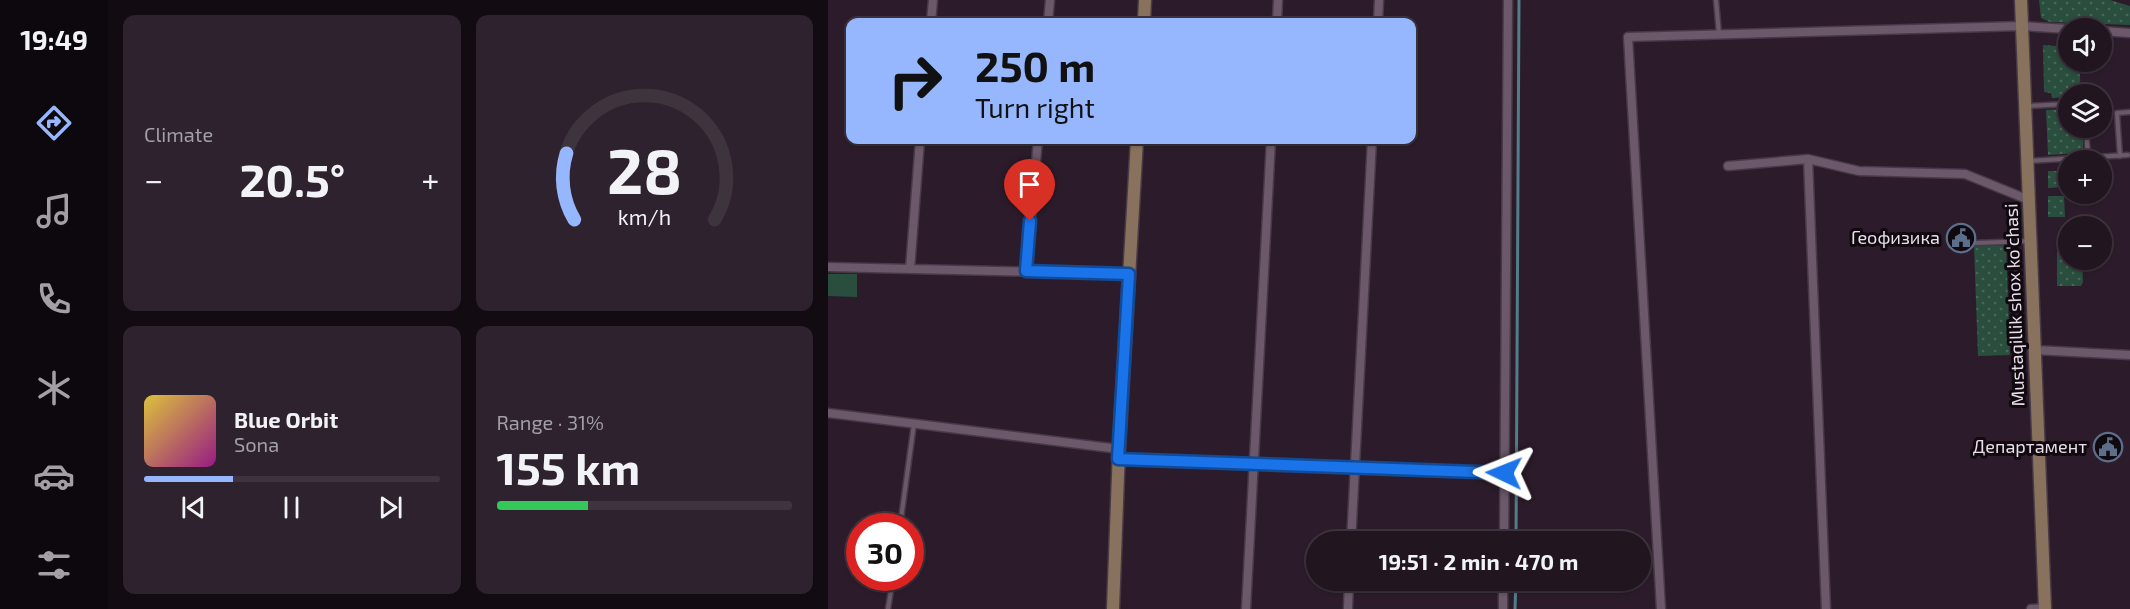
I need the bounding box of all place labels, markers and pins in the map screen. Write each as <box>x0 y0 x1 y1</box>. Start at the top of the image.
pin <box>1004 159 1055 221</box>
public building icon: Геофизика <box>1945 222 1977 254</box>
place label: Геофизика <box>1851 226 1940 248</box>
public building icon: Департамент <box>2092 431 2124 463</box>
place label: Департамент <box>1973 435 2087 457</box>

